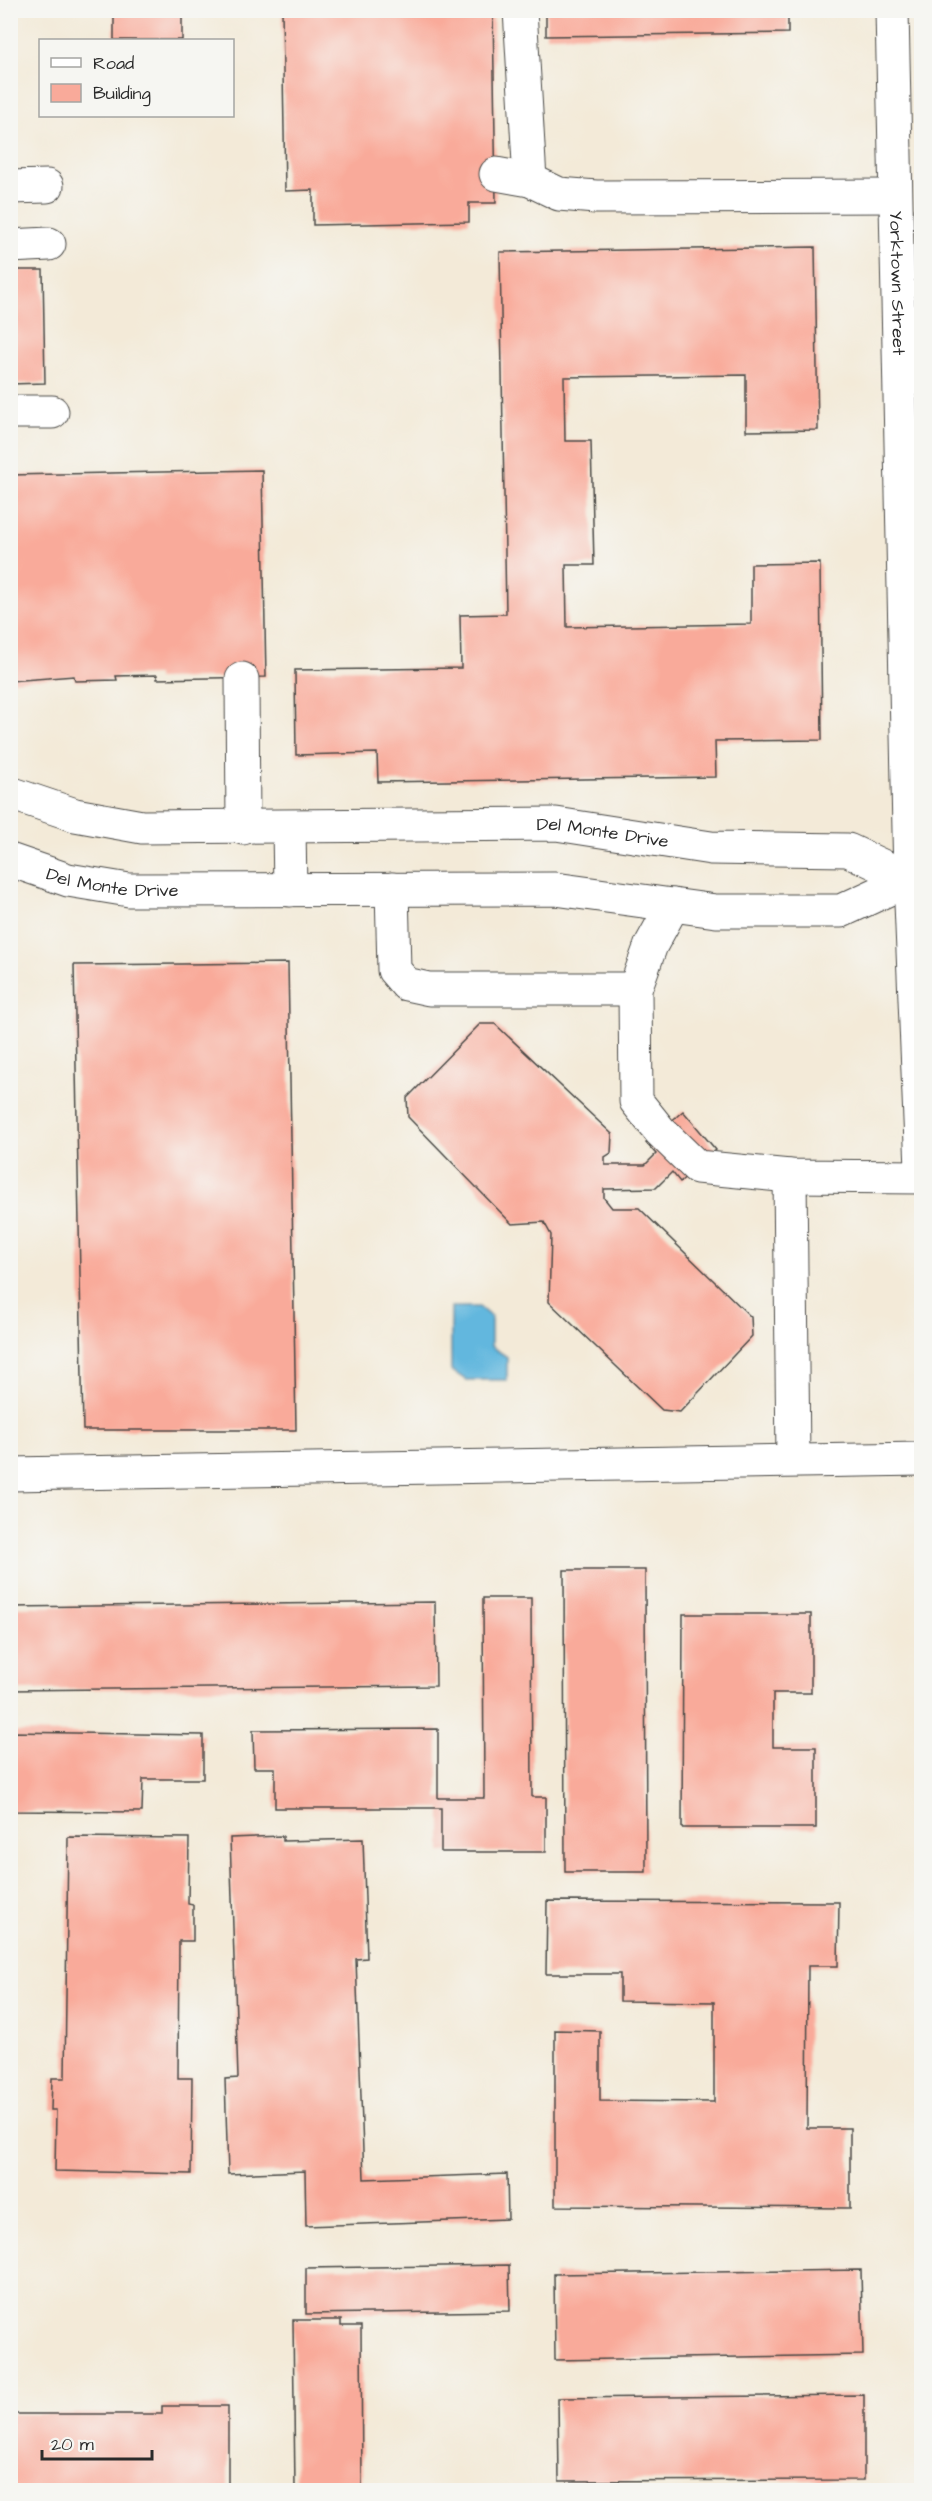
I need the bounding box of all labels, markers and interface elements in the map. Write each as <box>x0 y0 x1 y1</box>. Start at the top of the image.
legend <box>39 39 234 117</box>
text: Road <box>93 51 134 76</box>
text: Building <box>93 81 151 107</box>
street label: Yorktown Street <box>883 210 911 356</box>
street label: Del Monte Drive <box>537 812 671 854</box>
street label: Del Monte Drive <box>43 862 179 903</box>
scale bar <box>42 2423 152 2461</box>
text: 20 m <box>51 2432 94 2457</box>

